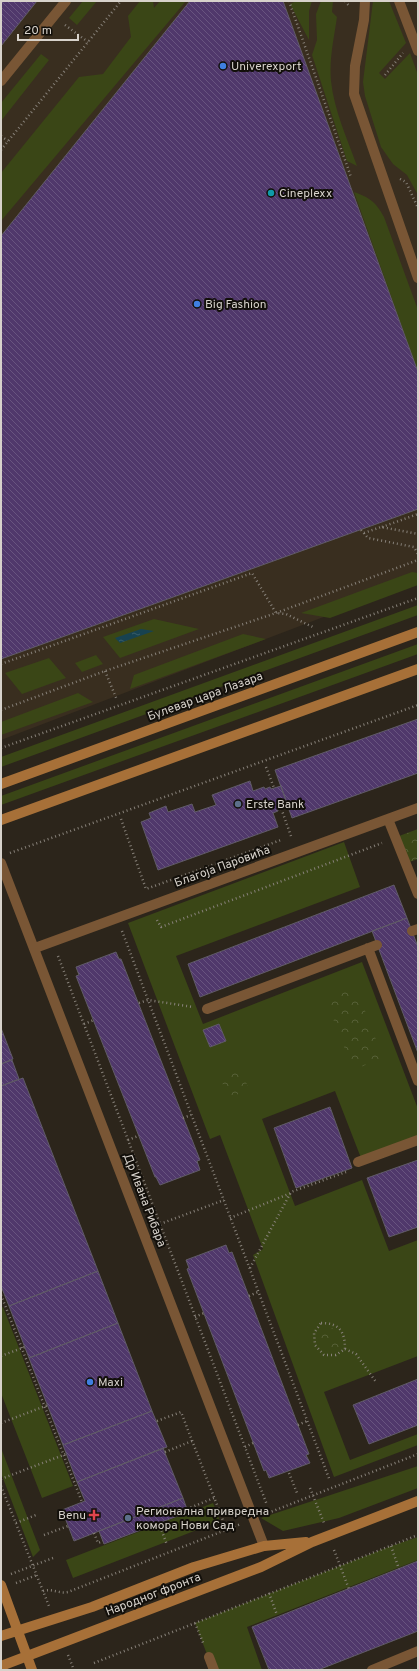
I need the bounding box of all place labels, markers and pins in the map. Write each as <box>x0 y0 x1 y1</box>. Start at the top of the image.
place label: Univerexport <box>231 59 301 75</box>
marker: Univerexport <box>218 61 228 71</box>
place label: Cineplexx <box>279 186 332 202</box>
marker: Cineplexx <box>266 188 276 198</box>
place label: Big Fashion <box>205 297 266 313</box>
marker: Big Fashion <box>192 299 202 309</box>
place label: Erste Bank <box>246 797 304 813</box>
marker: Erste Bank <box>233 799 243 809</box>
place label: Maxi <box>98 1375 123 1391</box>
marker: Maxi <box>85 1377 95 1387</box>
place label: Регионална привредна комора Нови Сад <box>136 1504 269 1534</box>
place label: Benu <box>58 1508 86 1524</box>
marker: Benu <box>89 1510 99 1520</box>
marker: Регионална привредна комора Нови Сад <box>123 1513 133 1523</box>

